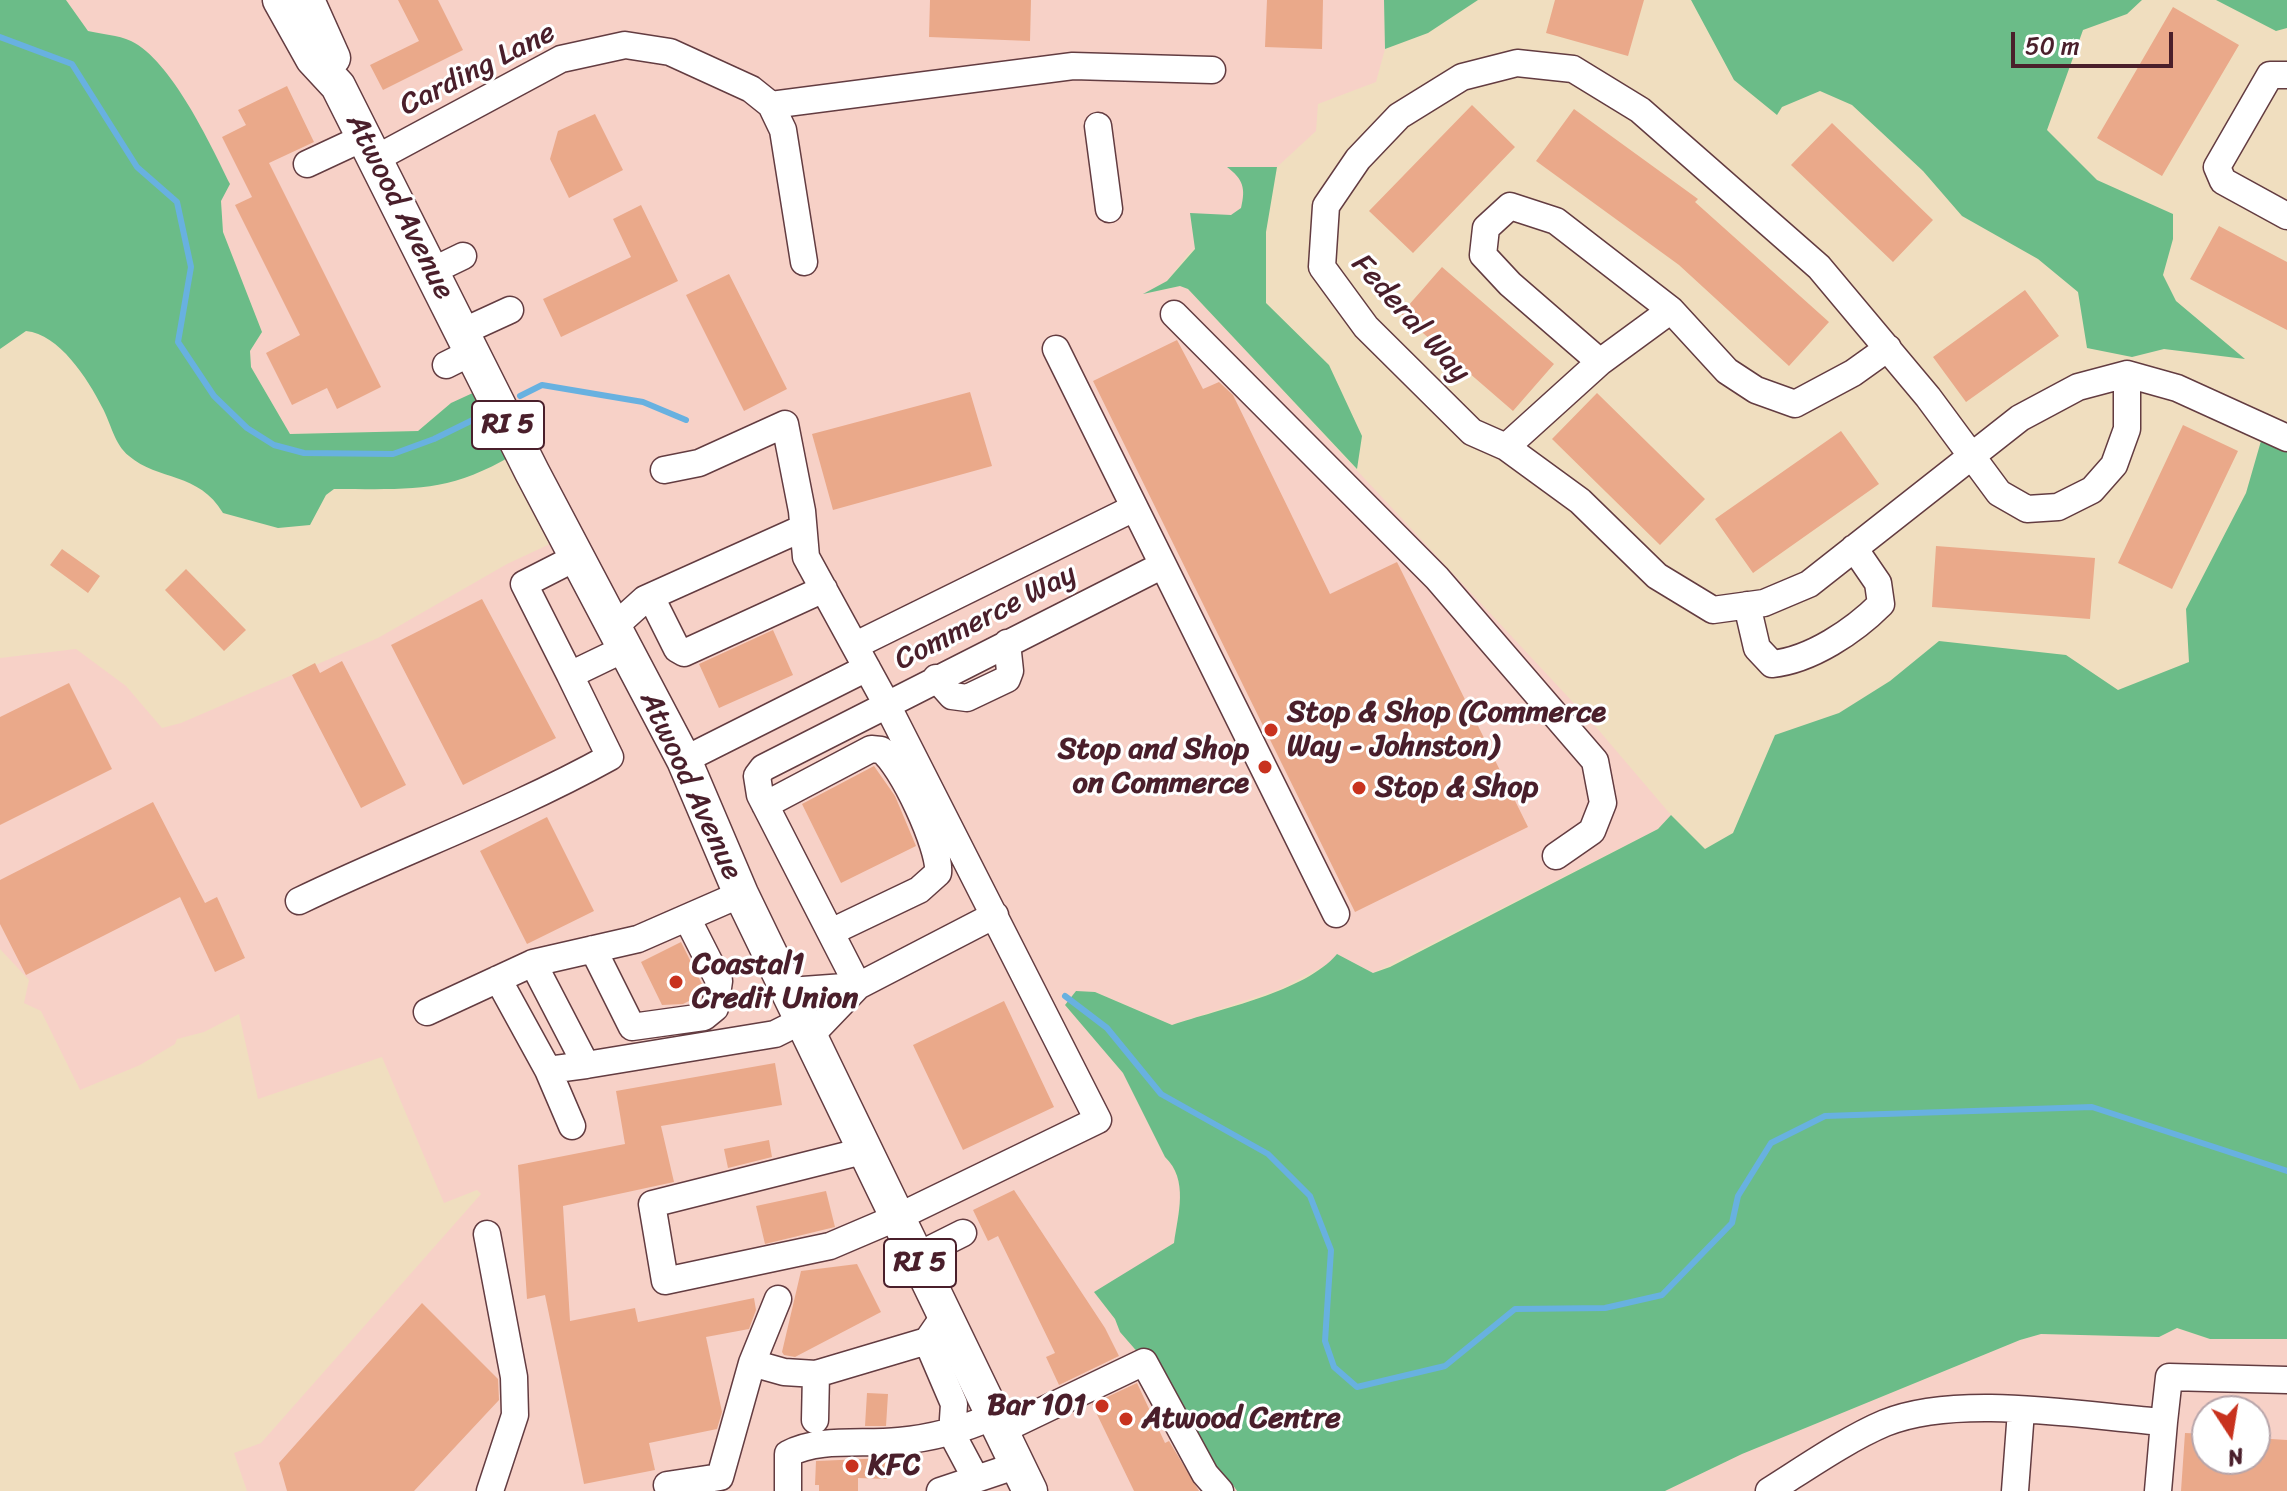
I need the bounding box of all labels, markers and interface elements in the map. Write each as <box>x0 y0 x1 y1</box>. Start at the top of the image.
street label: Carding Lane <box>394 15 562 125</box>
scale bar <box>2015 16 2177 66</box>
text: 50 m <box>2025 25 2080 67</box>
street label: Atwood Avenue <box>337 108 461 306</box>
street label: Federal Way <box>1343 247 1477 391</box>
road number: RI 5 <box>472 401 544 449</box>
street label: Commerce Way <box>889 557 1083 679</box>
street label: Atwood Avenue <box>631 686 749 886</box>
place label: Stop & Shop (Commerce Way - Johnston) <box>1287 695 1606 766</box>
marker: Stop & Shop (Commerce Way - Johnston) <box>1262 721 1280 739</box>
place label: Stop and Shop on Commerce <box>1058 732 1249 802</box>
marker: Stop and Shop on Commerce <box>1256 758 1274 776</box>
place label: Stop & Shop <box>1375 770 1538 806</box>
marker: Stop & Shop <box>1350 779 1368 797</box>
place label: Coastal1 Credit Union <box>692 947 858 1018</box>
marker: Coastal1 Credit Union <box>667 973 685 991</box>
road number: RI 5 <box>884 1239 956 1287</box>
place label: Bar 101 <box>987 1388 1086 1424</box>
north arrow <box>2191 1395 2271 1475</box>
marker: Bar 101 <box>1093 1397 1111 1415</box>
place label: Atwood Centre <box>1142 1401 1341 1437</box>
marker: Atwood Centre <box>1117 1410 1135 1428</box>
text: N <box>2224 1436 2247 1478</box>
place label: KFC <box>868 1448 921 1484</box>
marker: KFC <box>843 1457 861 1475</box>

